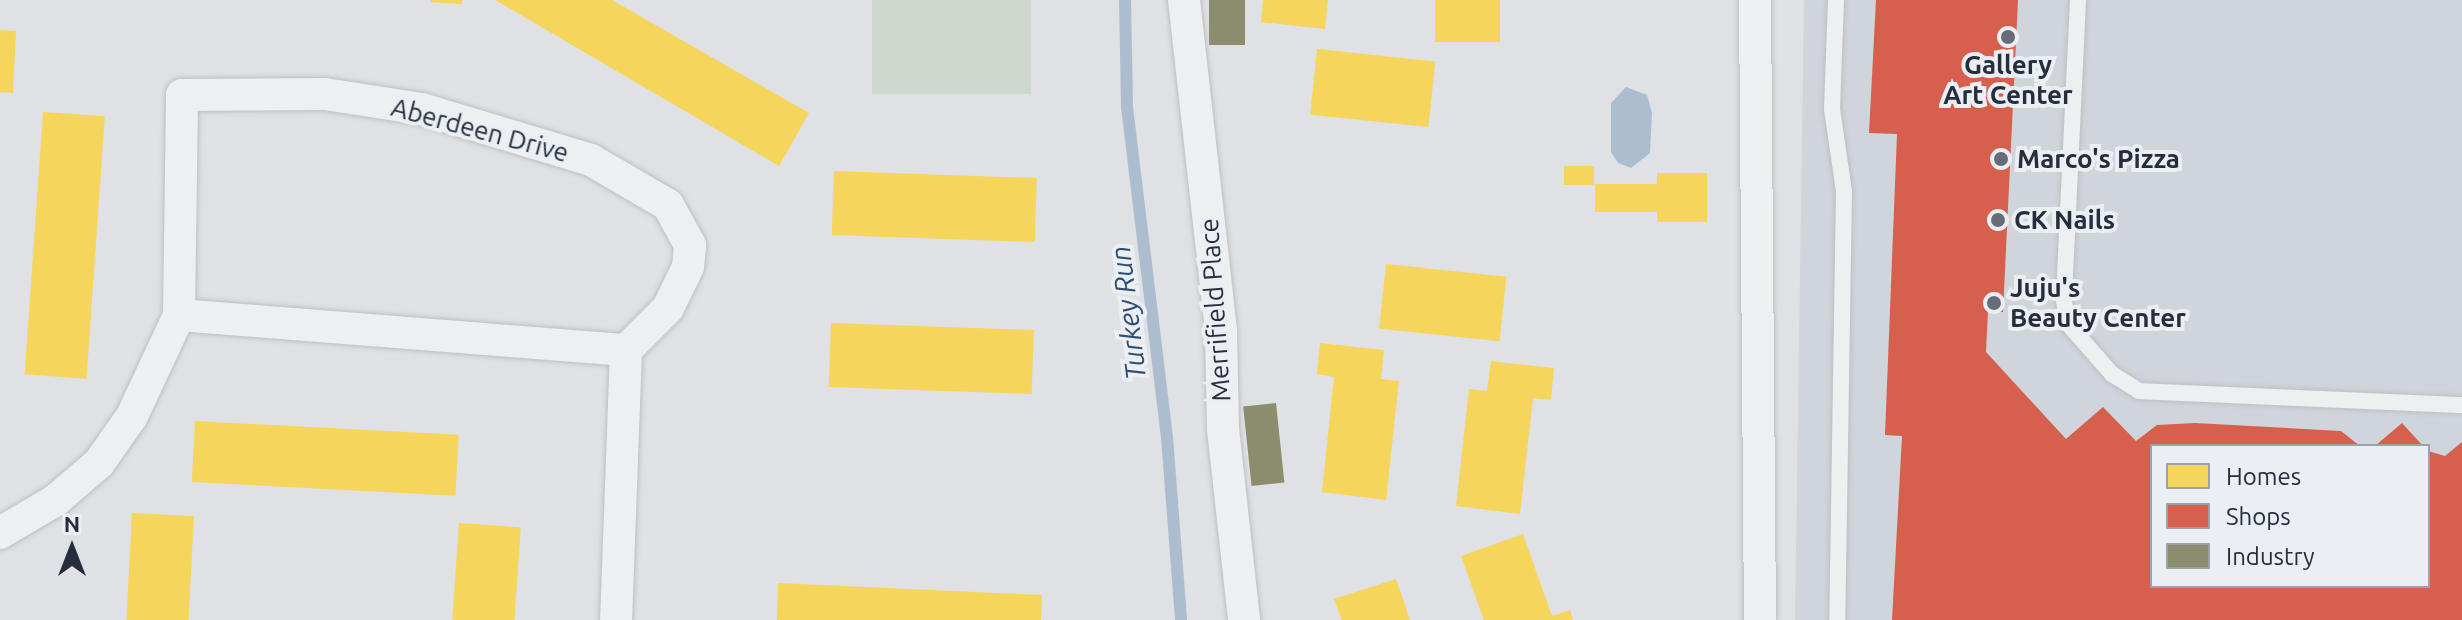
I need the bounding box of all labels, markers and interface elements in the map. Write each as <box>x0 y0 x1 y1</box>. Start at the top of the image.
marker: Gallery Art Center <box>1999 28 2017 46</box>
place label: Gallery Art Center <box>1943 49 2073 110</box>
street label: Aberdeen Drive <box>388 91 572 169</box>
place label: Marco's Pizza <box>2017 143 2180 175</box>
marker: Marco's Pizza <box>1992 150 2010 168</box>
place label: CK Nails <box>2014 204 2115 236</box>
marker: CK Nails <box>1989 211 2007 229</box>
street label: Merrifield Place <box>1193 217 1237 403</box>
water label: Turkey Run <box>1103 244 1153 382</box>
place label: Juju's Beauty Center <box>2010 272 2186 334</box>
marker: Juju's Beauty Center <box>1985 294 2003 312</box>
legend <box>2150 444 2430 588</box>
text: Homes <box>2226 463 2301 490</box>
text: Shops <box>2226 503 2291 530</box>
north arrow <box>32 508 112 588</box>
text: N <box>64 511 80 536</box>
text: Industry <box>2226 543 2315 570</box>

